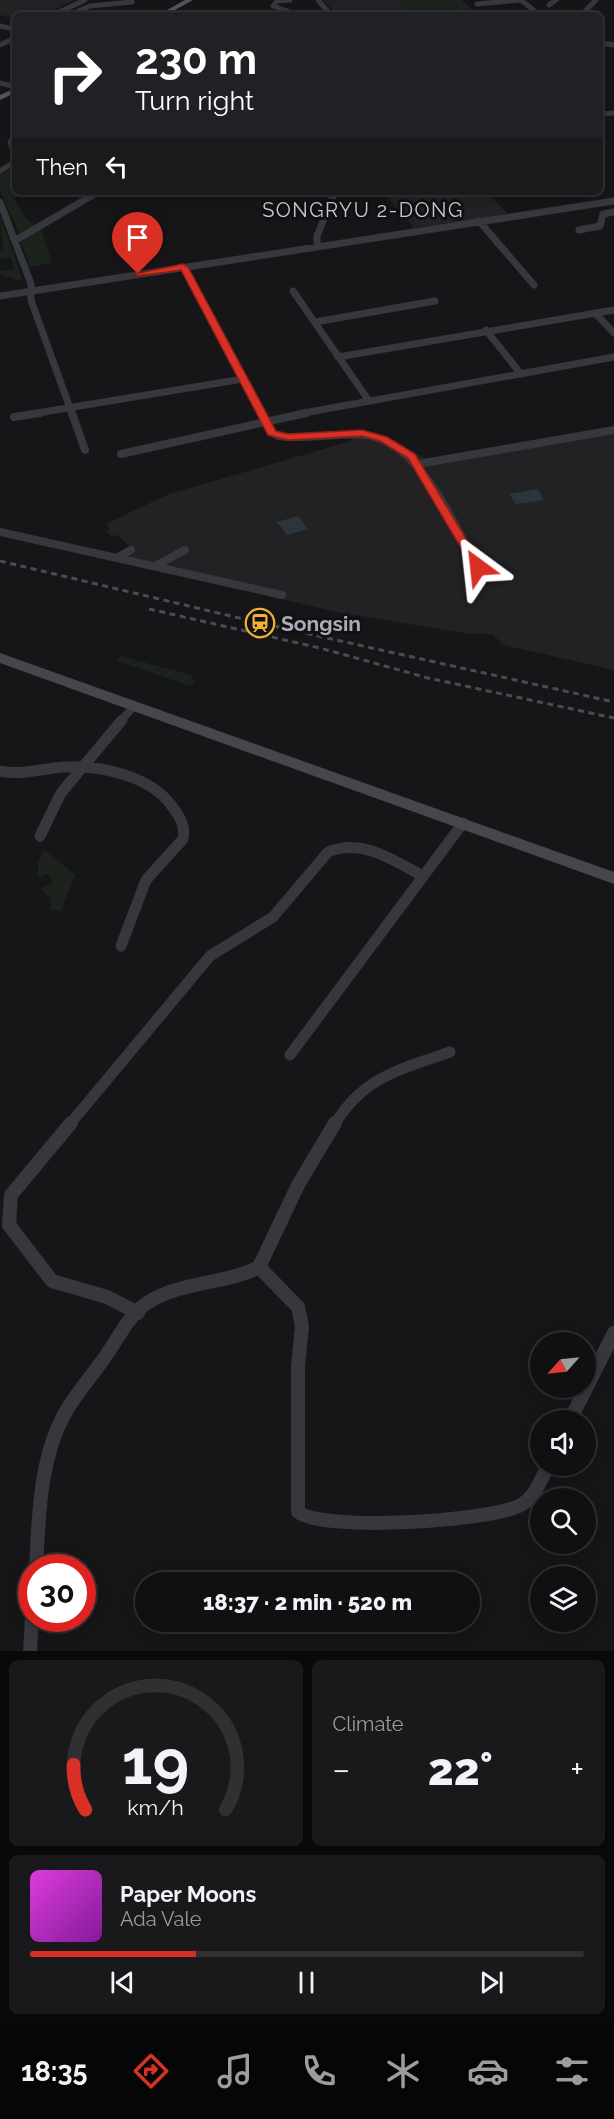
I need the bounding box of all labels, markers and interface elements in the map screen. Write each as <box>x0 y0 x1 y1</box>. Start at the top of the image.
text: 230 m <box>135 35 257 84</box>
icon: right <box>36 36 114 114</box>
text: Turn right <box>135 85 254 116</box>
icon: left <box>100 150 133 183</box>
text: Then <box>36 154 88 180</box>
district label: SONGRYU 2-DONG <box>262 198 464 222</box>
pin <box>112 212 163 274</box>
icon: arrive <box>121 221 154 254</box>
position arrow <box>446 535 510 599</box>
station icon: Songsin <box>244 607 276 639</box>
place label: Songsin <box>281 611 361 636</box>
north arrow <box>530 1332 596 1398</box>
map controls <box>530 1332 596 1632</box>
button: sound <box>530 1410 596 1476</box>
button: search <box>530 1488 596 1554</box>
speed limit sign: 30 <box>18 1554 96 1632</box>
button: layers <box>530 1566 596 1632</box>
text: 18:37 · 2 min · 520 m <box>203 1589 412 1615</box>
text: Climate <box>333 1712 404 1736</box>
text: 19 <box>122 1725 190 1799</box>
text: 22° <box>428 1743 493 1796</box>
text: − <box>333 1750 350 1789</box>
text: + <box>570 1750 584 1789</box>
text: km/h <box>127 1795 184 1820</box>
text: Paper Moons <box>120 1881 256 1907</box>
text: Ada Vale <box>120 1907 202 1931</box>
icon: previous <box>106 1966 139 1999</box>
icon: pause <box>290 1966 323 1999</box>
icon: next <box>475 1966 508 1999</box>
icon: directions <box>130 2050 172 2092</box>
icon: music <box>214 2050 256 2092</box>
icon: phone <box>298 2050 340 2092</box>
icon: climate <box>382 2050 424 2092</box>
icon: car <box>467 2050 509 2092</box>
icon: filters <box>551 2050 593 2092</box>
text: 18:35 <box>21 2056 87 2087</box>

